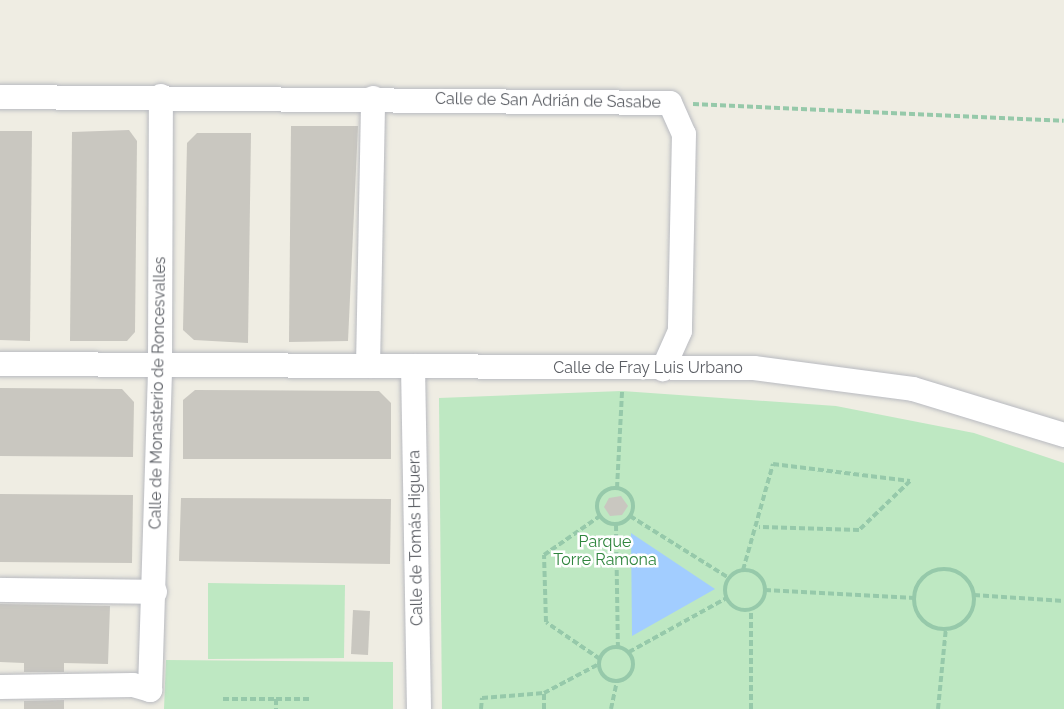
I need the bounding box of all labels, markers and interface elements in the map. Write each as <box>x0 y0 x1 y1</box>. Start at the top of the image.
street label: Calle de San Adrián de Sasabe <box>435 89 661 113</box>
street label: Calle de Monasterio de Roncesvalles <box>146 256 170 530</box>
street label: Calle de Fray Luis Urbano <box>553 358 743 378</box>
street label: Calle de Tomás Higuera <box>405 450 427 626</box>
park label: Parque Torre Ramona <box>553 532 657 570</box>

